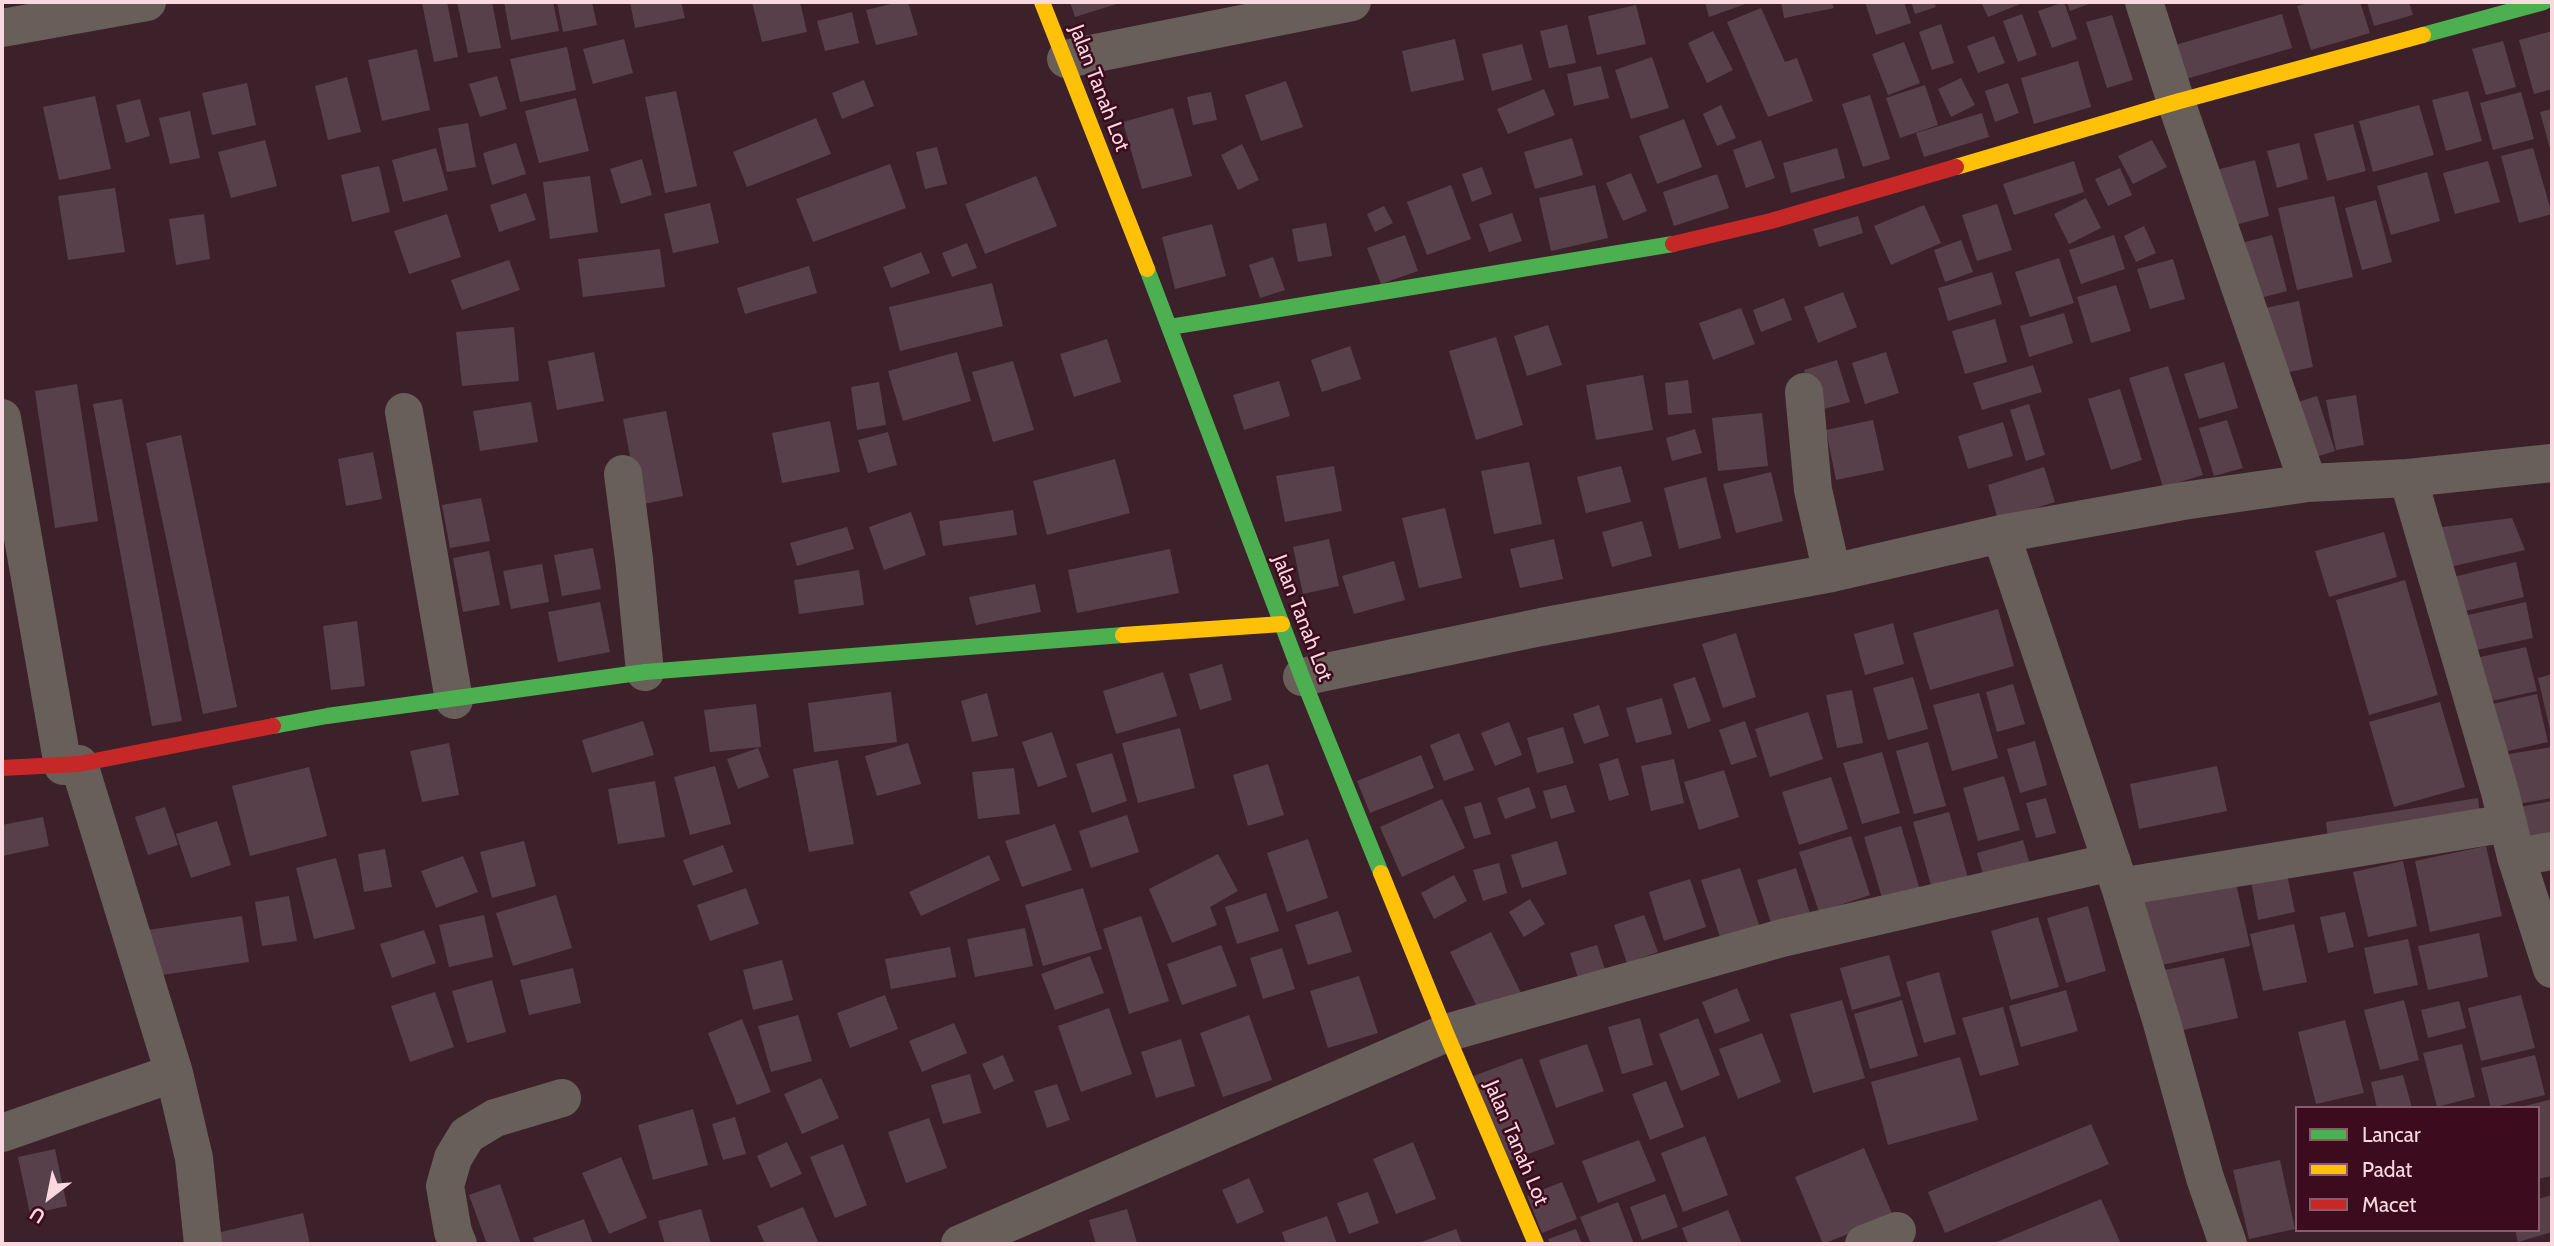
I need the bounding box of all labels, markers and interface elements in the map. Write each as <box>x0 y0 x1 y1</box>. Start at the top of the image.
street label: Jalan Tanah Lot <box>1063 21 1135 155</box>
street label: Jalan Tanah Lot <box>1266 551 1338 685</box>
street label: Jalan Tanah Lot <box>1478 1077 1554 1209</box>
legend <box>2295 1106 2540 1232</box>
text: Lancar <box>2362 1122 2421 1147</box>
text: Padat <box>2362 1157 2412 1182</box>
north arrow <box>14 1162 84 1232</box>
text: Macet <box>2362 1192 2416 1217</box>
text: U <box>26 1202 49 1229</box>

